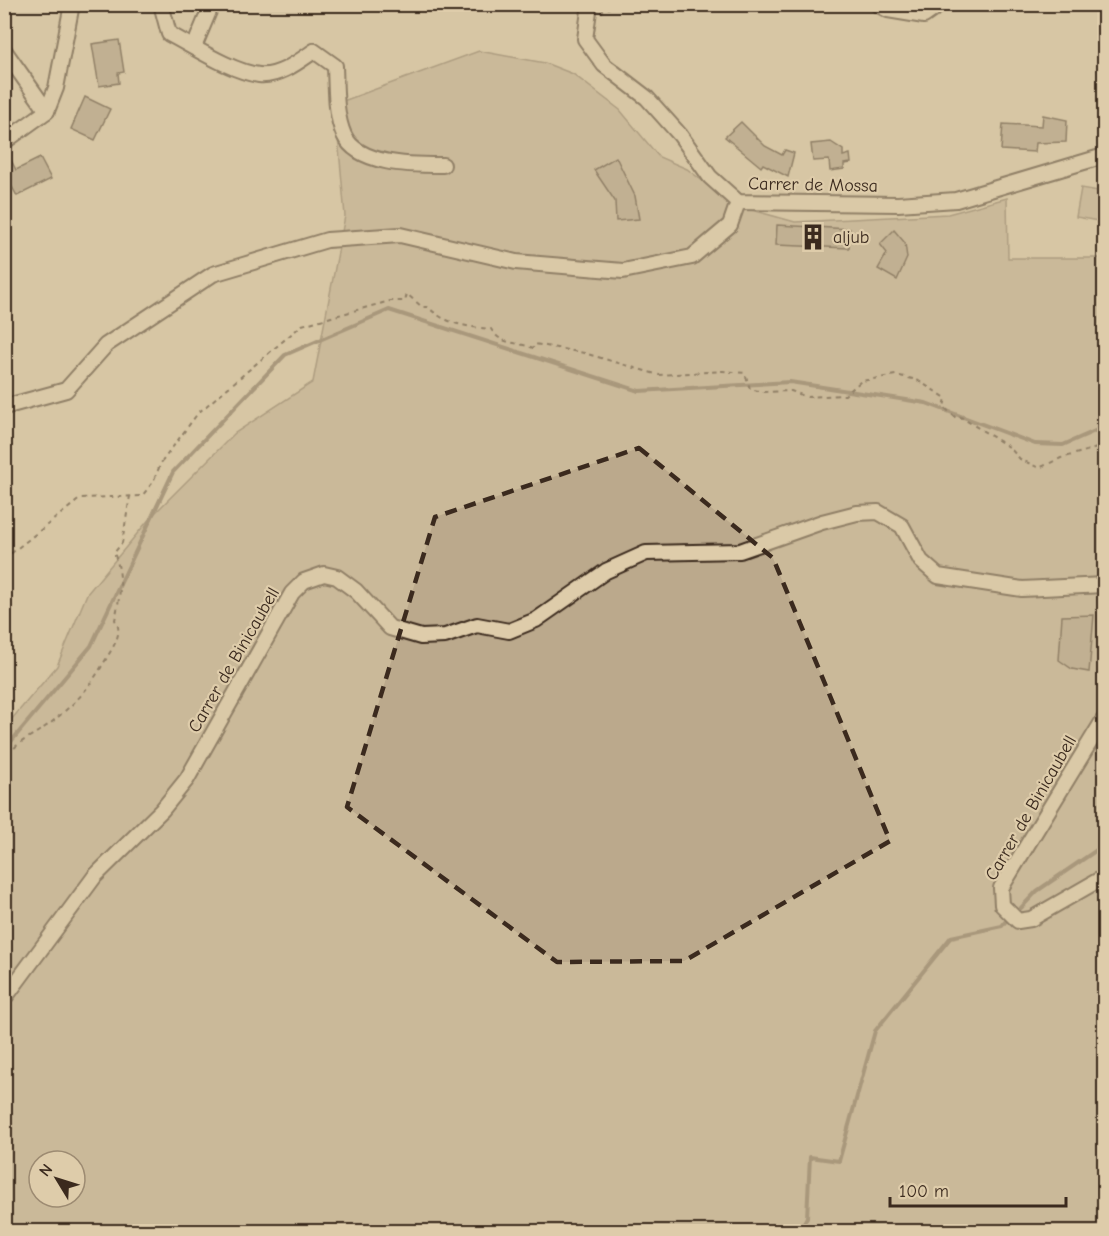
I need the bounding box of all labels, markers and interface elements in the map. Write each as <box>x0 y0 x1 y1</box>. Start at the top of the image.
street label: Carrer de Mossa <box>748 173 878 197</box>
building icon: aljub <box>798 222 828 252</box>
place label: aljub <box>833 227 869 248</box>
street label: Carrer de Binicaubell <box>184 584 284 736</box>
street label: Carrer de Binicaubell <box>981 732 1081 884</box>
north arrow <box>27 1149 87 1209</box>
text: N <box>36 1161 56 1180</box>
scale bar <box>890 1170 1066 1208</box>
text: 100 m <box>899 1181 949 1202</box>

